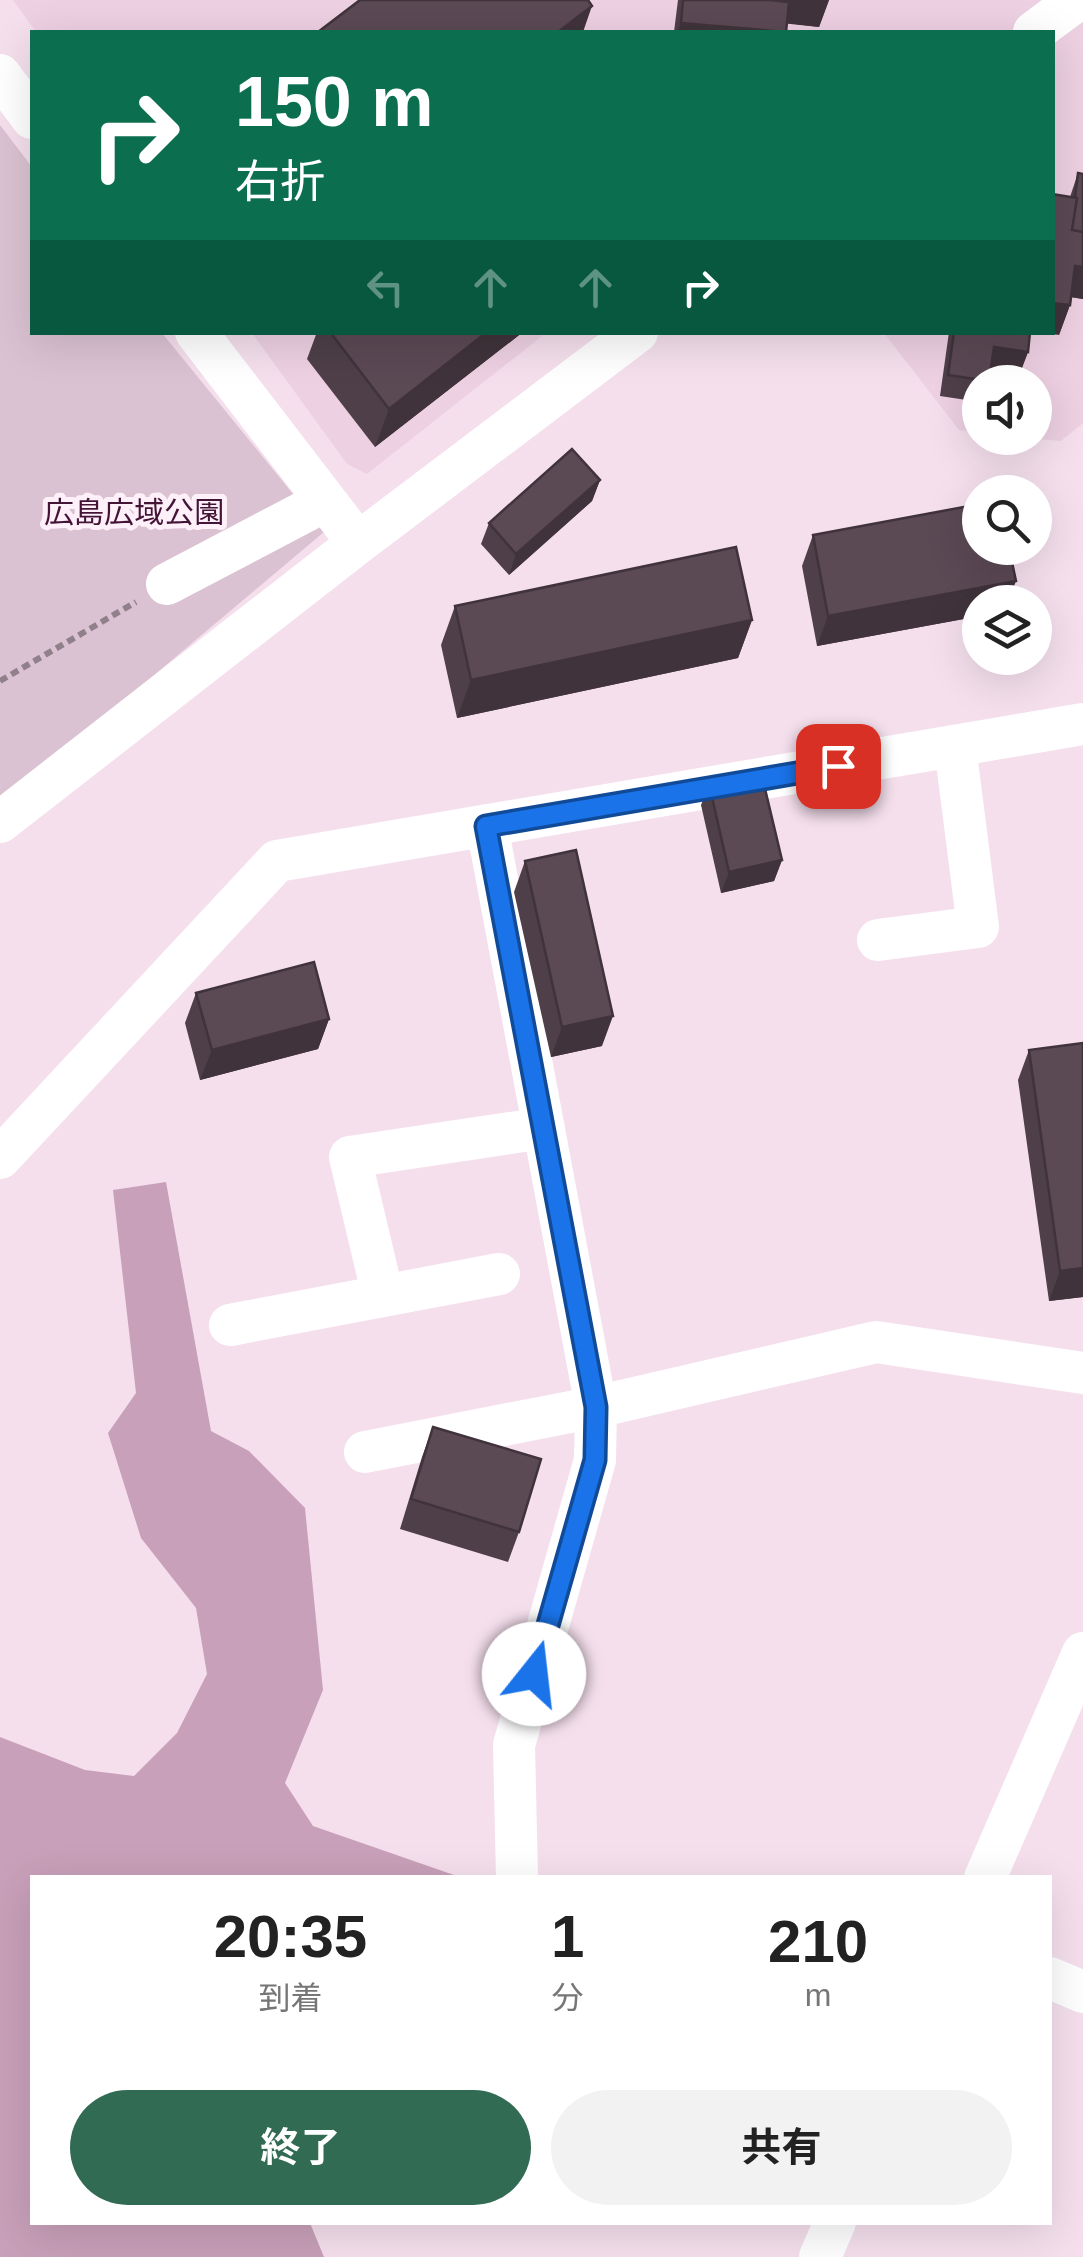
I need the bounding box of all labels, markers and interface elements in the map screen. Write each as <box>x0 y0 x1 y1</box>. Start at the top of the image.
text: 150 m <box>235 63 433 141</box>
icon: right <box>70 70 200 200</box>
text: 右折 <box>235 156 325 207</box>
icon: left <box>358 260 413 315</box>
icon: ahead <box>463 260 518 315</box>
icon: ahead <box>568 260 623 315</box>
icon: right <box>673 260 728 315</box>
map controls <box>962 365 1052 675</box>
button: sound <box>962 365 1052 455</box>
button: search <box>962 475 1052 565</box>
park label: 広島広域公園 <box>44 496 224 529</box>
button: layers <box>962 585 1052 675</box>
pin <box>796 724 881 809</box>
icon: arrive <box>811 739 866 794</box>
position arrow <box>482 1622 586 1726</box>
text: 20:35 <box>214 1903 367 1970</box>
text: 1 <box>551 1903 584 1970</box>
text: 210 <box>768 1908 868 1975</box>
text: m <box>805 1977 831 2013</box>
text: 到着 <box>258 1980 322 2016</box>
text: 分 <box>552 1980 584 2016</box>
button: 終了 <box>70 2090 531 2205</box>
button: 共有 <box>551 2090 1012 2205</box>

